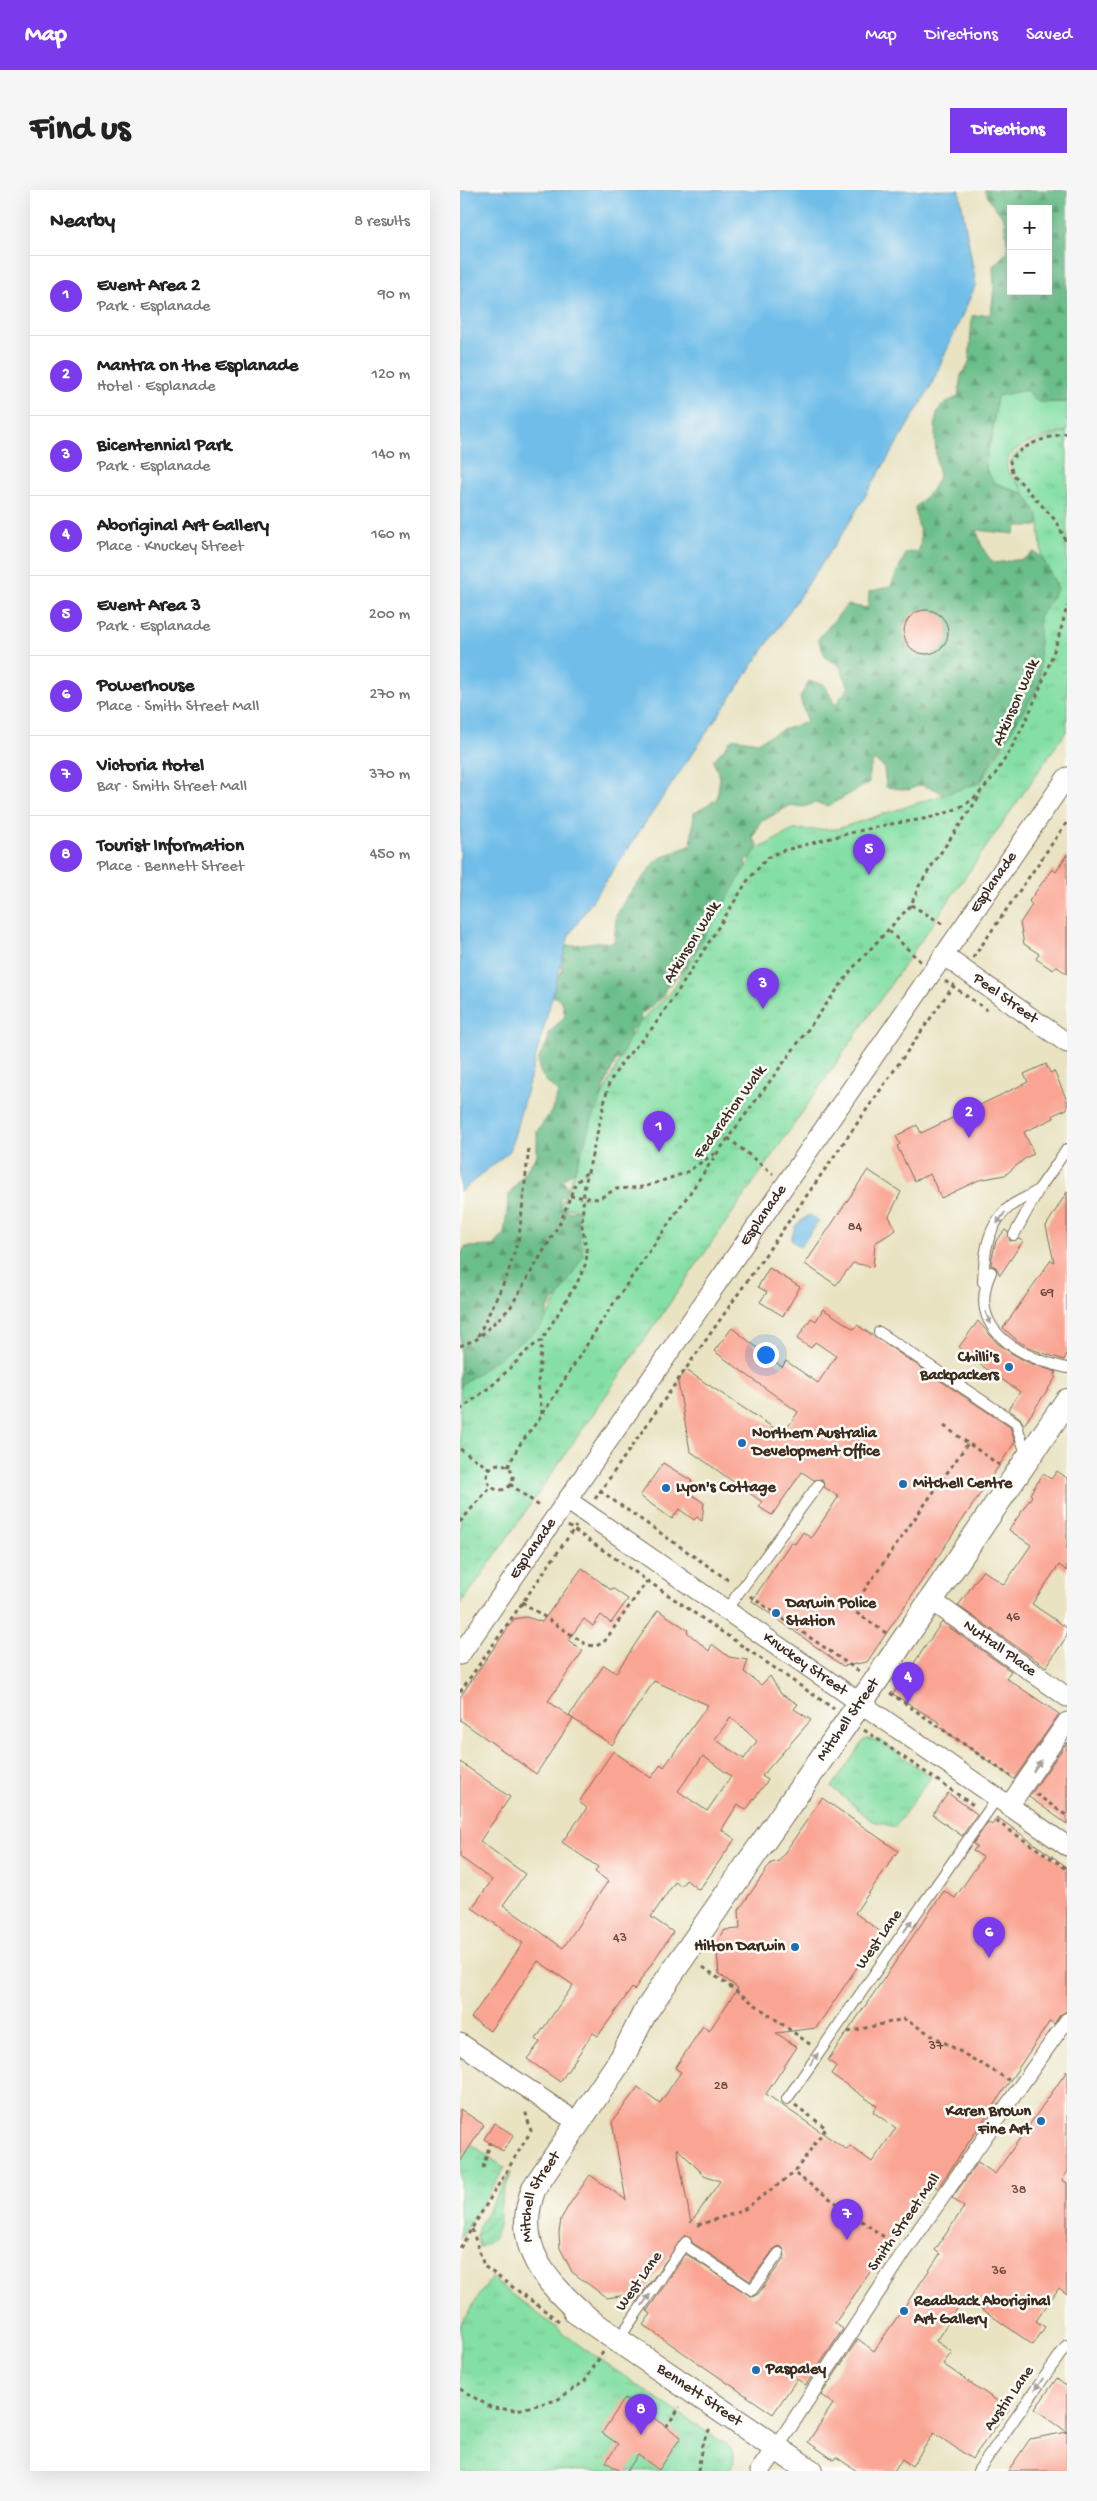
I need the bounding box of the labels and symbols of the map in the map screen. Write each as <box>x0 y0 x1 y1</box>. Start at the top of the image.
street label: Atkinson Walk <box>989 655 1045 749</box>
pin: 5 <box>853 834 885 875</box>
street label: Esplanade <box>966 848 1022 917</box>
street label: Atkinson Walk <box>660 897 727 987</box>
pin: 3 <box>747 968 779 1009</box>
street label: Peel Street <box>968 969 1042 1029</box>
street label: Federation Walk <box>690 1061 773 1164</box>
pin: 2 <box>953 1097 985 1138</box>
pin: 1 <box>643 1111 675 1152</box>
street label: Esplanade <box>736 1181 792 1250</box>
one-way arrow <box>996 1211 1006 1225</box>
house number: 84 <box>848 1219 863 1236</box>
house number: 69 <box>1040 1285 1054 1302</box>
one-way arrow <box>984 1311 992 1326</box>
your location <box>753 1342 779 1368</box>
place label: Chilli's Backpackers <box>919 1349 1000 1386</box>
marker: Chilli's Backpackers <box>1003 1361 1015 1373</box>
place label: Northern Australia Development Office <box>750 1425 881 1462</box>
marker: Northern Australia Development Office <box>736 1437 748 1449</box>
place label: Mitchell Centre <box>913 1475 1013 1494</box>
marker: Mitchell Centre <box>897 1478 909 1490</box>
place label: Lyon's Cottage <box>676 1479 776 1498</box>
marker: Lyon's Cottage <box>660 1482 672 1494</box>
street label: Esplanade <box>506 1514 562 1583</box>
place label: Darwin Police Station <box>784 1595 877 1632</box>
marker: Darwin Police Station <box>770 1607 782 1619</box>
house number: 46 <box>1006 1609 1021 1626</box>
street label: Nuttall Place <box>959 1616 1040 1682</box>
street label: Knuckey Street <box>758 1628 852 1701</box>
pin: 4 <box>892 1662 924 1703</box>
street label: Mitchell Street <box>813 1674 885 1765</box>
one-way arrow <box>1032 1759 1042 1773</box>
street label: West Lane <box>853 1906 908 1974</box>
pin: 6 <box>973 1917 1005 1958</box>
one-way arrow <box>903 1919 913 1933</box>
house number: 43 <box>613 1930 627 1947</box>
place label: Hilton Darwin <box>694 1938 785 1957</box>
marker: Hilton Darwin <box>789 1941 801 1953</box>
house number: 37 <box>928 2038 944 2055</box>
one-way arrow <box>809 2053 820 2066</box>
house number: 28 <box>714 2078 729 2095</box>
place label: Karen Brown Fine Art <box>945 2103 1032 2140</box>
marker: Karen Brown Fine Art <box>1035 2115 1047 2127</box>
street label: Mitchell Street <box>517 2147 566 2244</box>
street label: Smith Street Mall <box>864 2171 946 2275</box>
house number: 38 <box>1011 2182 1027 2199</box>
pin: 7 <box>831 2199 863 2240</box>
street label: West Lane <box>613 2248 668 2316</box>
house number: 36 <box>991 2263 1007 2280</box>
one-way arrow <box>641 2293 651 2307</box>
place label: Readback Aboriginal Art Gallery <box>913 2293 1051 2330</box>
marker: Readback Aboriginal Art Gallery <box>898 2305 910 2317</box>
street label: Bennett Street <box>652 2359 747 2432</box>
place label: Paspaley <box>765 2361 826 2380</box>
street label: Austin Lane <box>981 2362 1040 2435</box>
marker: Paspaley <box>750 2364 762 2376</box>
one-way arrow <box>1034 2378 1044 2391</box>
pin: 8 <box>625 2394 657 2435</box>

